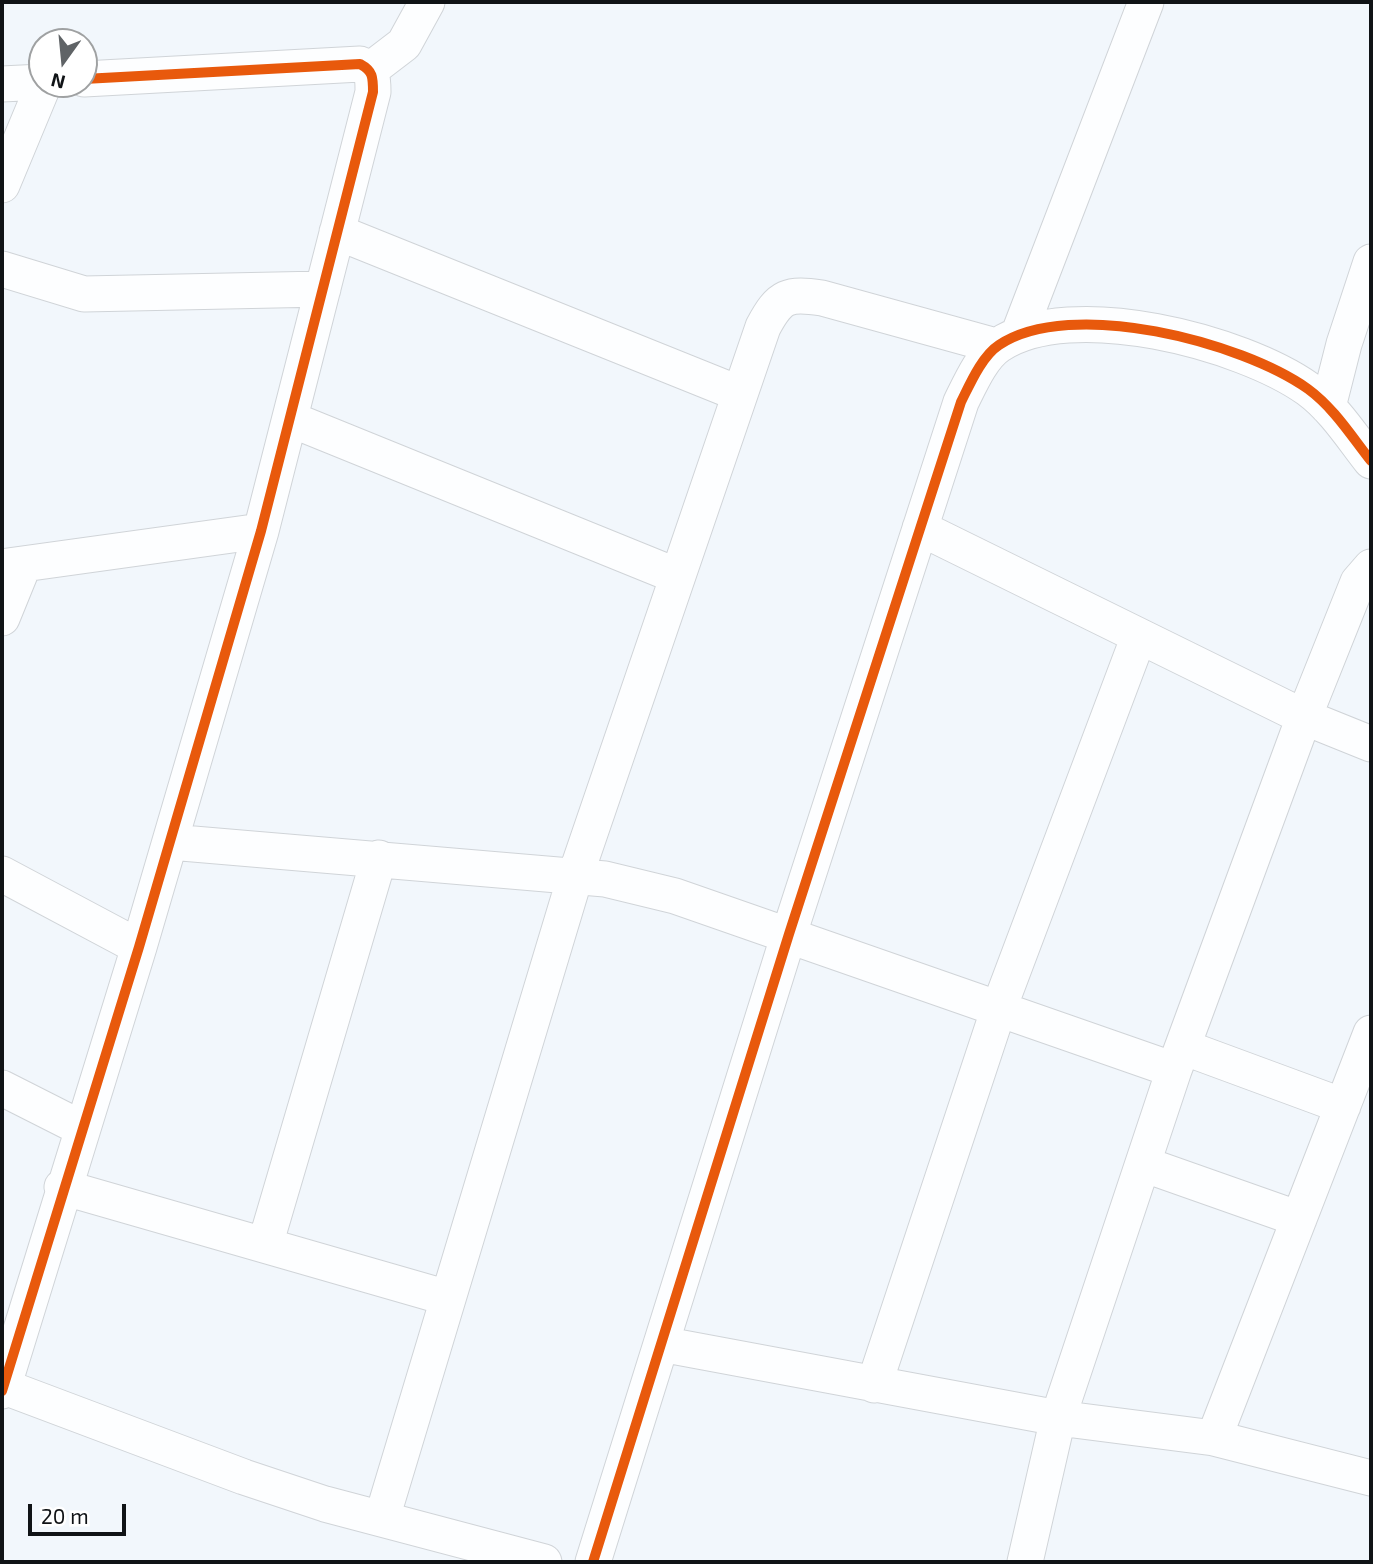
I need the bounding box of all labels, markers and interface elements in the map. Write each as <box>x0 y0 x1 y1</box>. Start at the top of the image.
north arrow <box>28 28 98 98</box>
text: N <box>48 69 68 95</box>
scale bar <box>32 1490 130 1534</box>
text: 20 m <box>41 1503 89 1528</box>

